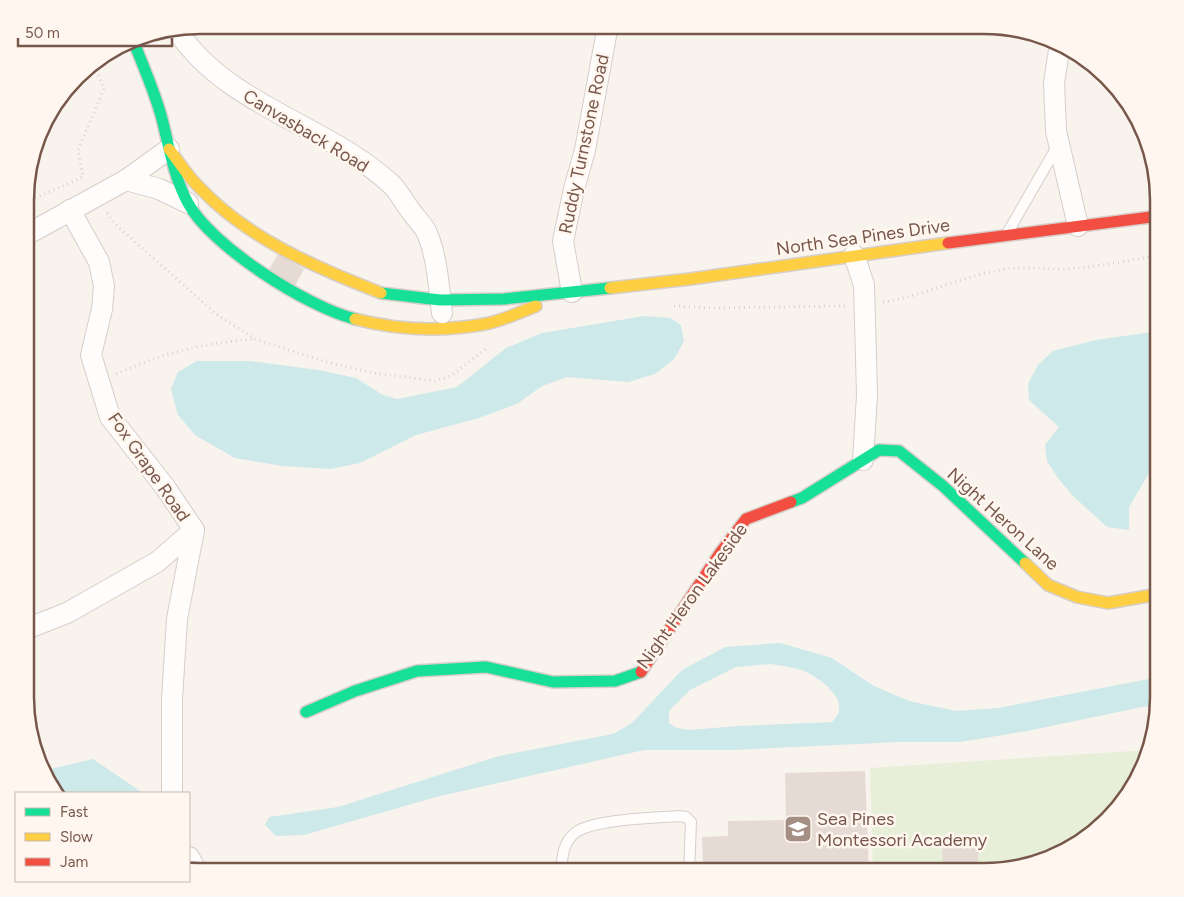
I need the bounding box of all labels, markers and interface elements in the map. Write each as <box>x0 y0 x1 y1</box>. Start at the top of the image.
scale bar <box>18 15 171 47</box>
text: 50 m <box>25 24 60 42</box>
street label: Ruddy Turnstone Road <box>554 52 614 236</box>
street label: Canvasback Road <box>239 85 373 177</box>
street label: North Sea Pines Drive <box>775 214 951 260</box>
street label: Fox Grape Road <box>103 408 195 526</box>
street label: Night Heron Lane <box>943 463 1064 575</box>
street label: Night Heron Lakeside <box>632 519 752 673</box>
legend <box>15 792 190 882</box>
text: Fast <box>60 803 89 821</box>
place label: Sea Pines Montessori Academy <box>817 808 988 851</box>
school or university icon: Sea Pines Montessori Academy <box>783 814 813 844</box>
text: Slow <box>60 828 93 846</box>
text: Jam <box>60 853 88 871</box>

